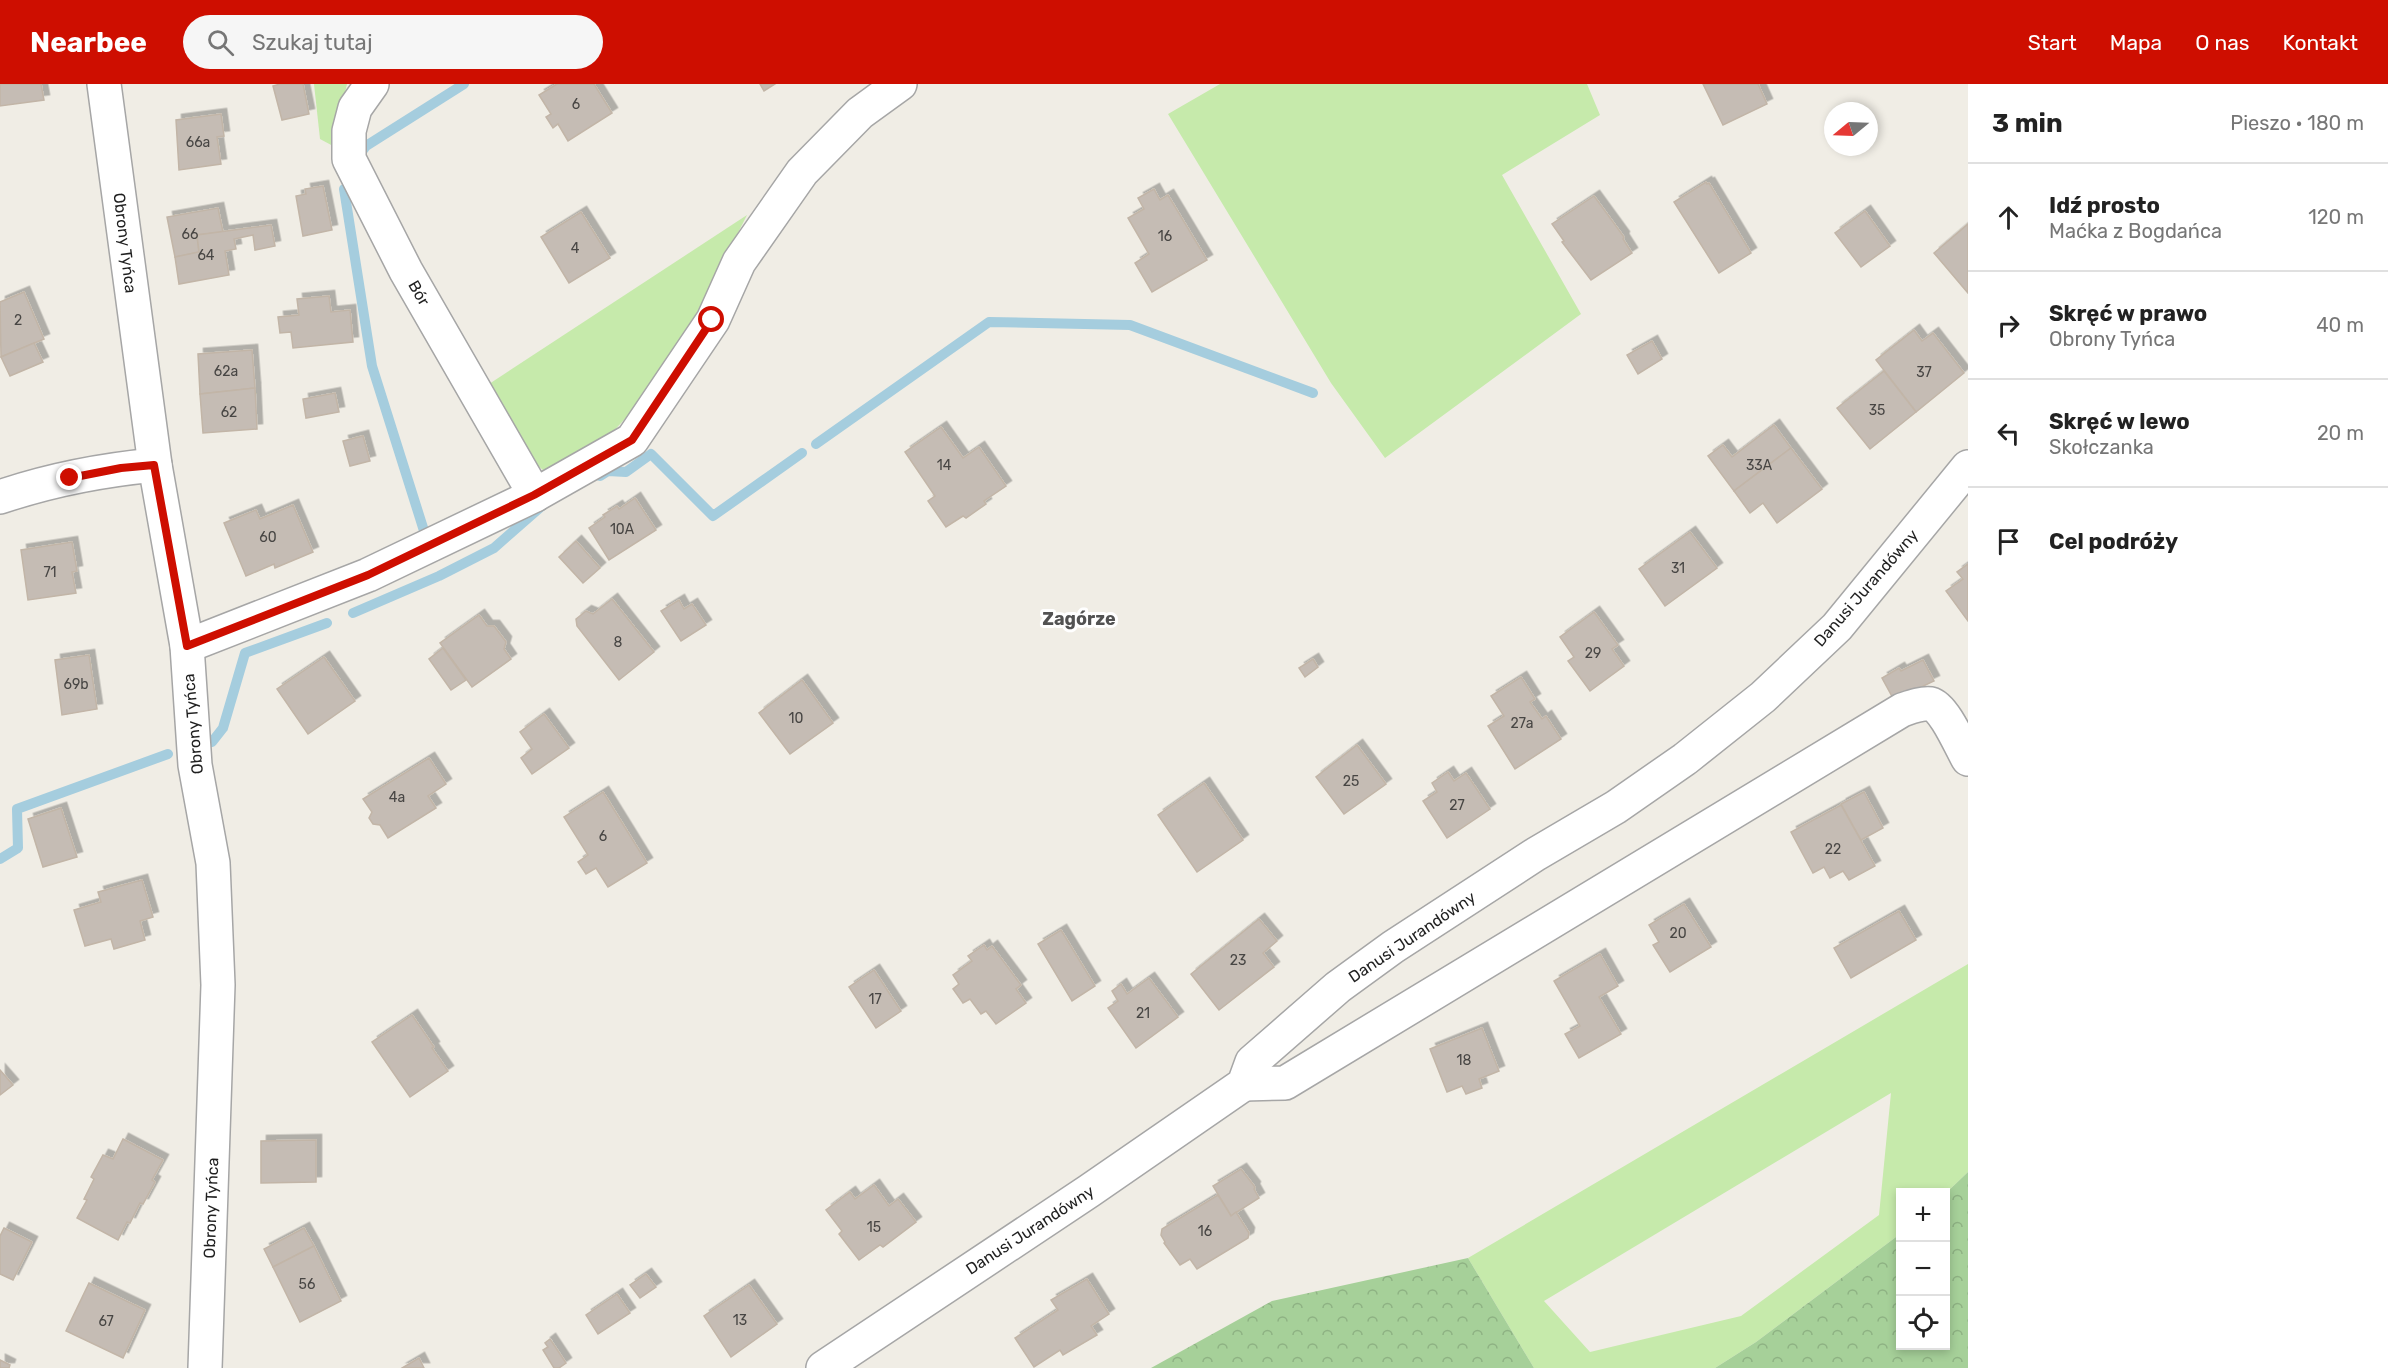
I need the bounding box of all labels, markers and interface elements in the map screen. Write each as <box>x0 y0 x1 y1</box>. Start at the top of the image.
search box <box>183 15 603 69</box>
text: Nearbee <box>30 26 147 59</box>
icon: search <box>204 26 237 59</box>
text: Szukaj tutaj <box>252 29 372 56</box>
text: Start <box>2028 30 2077 55</box>
text: Mapa <box>2110 30 2162 55</box>
text: O nas <box>2195 30 2250 55</box>
text: Kontakt <box>2283 30 2358 55</box>
house number: 6 <box>572 96 580 113</box>
north arrow <box>1824 102 1878 156</box>
text: 3 min <box>1992 108 2063 139</box>
text: Pieszo · 180 m <box>2230 111 2364 135</box>
house number: 66a <box>186 134 210 151</box>
street label: Obrony Tyńca <box>109 192 141 294</box>
text: Idź prosto <box>2049 192 2160 219</box>
icon: ahead <box>1992 201 2025 234</box>
text: 120 m <box>2308 205 2364 229</box>
text: Maćka z Bogdańca <box>2049 219 2222 243</box>
house number: 66 <box>182 226 198 243</box>
house number: 16 <box>1158 228 1172 245</box>
house number: 4 <box>571 240 580 257</box>
house number: 64 <box>197 247 215 264</box>
street label: Bór <box>404 277 434 309</box>
text: Skręć w prawo <box>2049 300 2207 327</box>
route start <box>698 306 724 332</box>
icon: right <box>1992 309 2025 342</box>
house number: 2 <box>14 312 22 329</box>
text: 40 m <box>2316 313 2364 337</box>
text: Obrony Tyńca <box>2049 327 2175 351</box>
house number: 62a <box>214 363 238 380</box>
house number: 37 <box>1916 364 1932 381</box>
house number: 35 <box>1869 402 1885 419</box>
house number: 62 <box>221 404 237 421</box>
text: Skręć w lewo <box>2049 408 2190 435</box>
icon: left <box>1992 417 2025 450</box>
text: 20 m <box>2317 421 2364 445</box>
text: Skołczanka <box>2049 435 2154 459</box>
house number: 14 <box>937 457 952 474</box>
house number: 33A <box>1746 457 1773 474</box>
route end <box>56 464 82 490</box>
house number: 10A <box>610 521 635 538</box>
street label: Danusi Jurandówny <box>1810 525 1922 650</box>
icon: arrive <box>1992 525 2025 558</box>
text: Cel podróży <box>2049 528 2178 555</box>
house number: 60 <box>259 529 277 546</box>
house number: 31 <box>1671 560 1685 577</box>
house number: 71 <box>43 564 57 581</box>
district label: Zagórze <box>1042 608 1116 630</box>
house number: 8 <box>614 634 623 651</box>
house number: 29 <box>1585 645 1601 662</box>
street label: Obrony Tyńca <box>179 673 207 775</box>
house number: 69b <box>63 676 89 693</box>
house number: 10 <box>789 710 804 727</box>
house number: 27a <box>1510 715 1534 732</box>
house number: 25 <box>1343 773 1359 790</box>
house number: 4a <box>389 789 405 806</box>
house number: 27 <box>1449 797 1465 814</box>
house number: 6 <box>599 828 607 845</box>
house number: 22 <box>1825 841 1841 858</box>
street label: Danusi Jurandówny <box>1345 887 1479 987</box>
house number: 20 <box>1669 925 1687 942</box>
house number: 23 <box>1230 952 1246 969</box>
house number: 17 <box>868 991 882 1008</box>
house number: 21 <box>1136 1005 1150 1022</box>
house number: 18 <box>1457 1052 1472 1069</box>
street label: Obrony Tyńca <box>200 1157 222 1259</box>
street label: Danusi Jurandówny <box>962 1181 1098 1279</box>
map controls <box>1896 1188 1950 1350</box>
button: + <box>1896 1188 1950 1242</box>
house number: 15 <box>867 1219 881 1236</box>
house number: 16 <box>1198 1223 1212 1240</box>
button: − <box>1896 1242 1950 1296</box>
house number: 56 <box>299 1276 315 1293</box>
button: locate <box>1896 1296 1950 1350</box>
house number: 13 <box>733 1312 747 1329</box>
house number: 67 <box>98 1313 114 1330</box>

